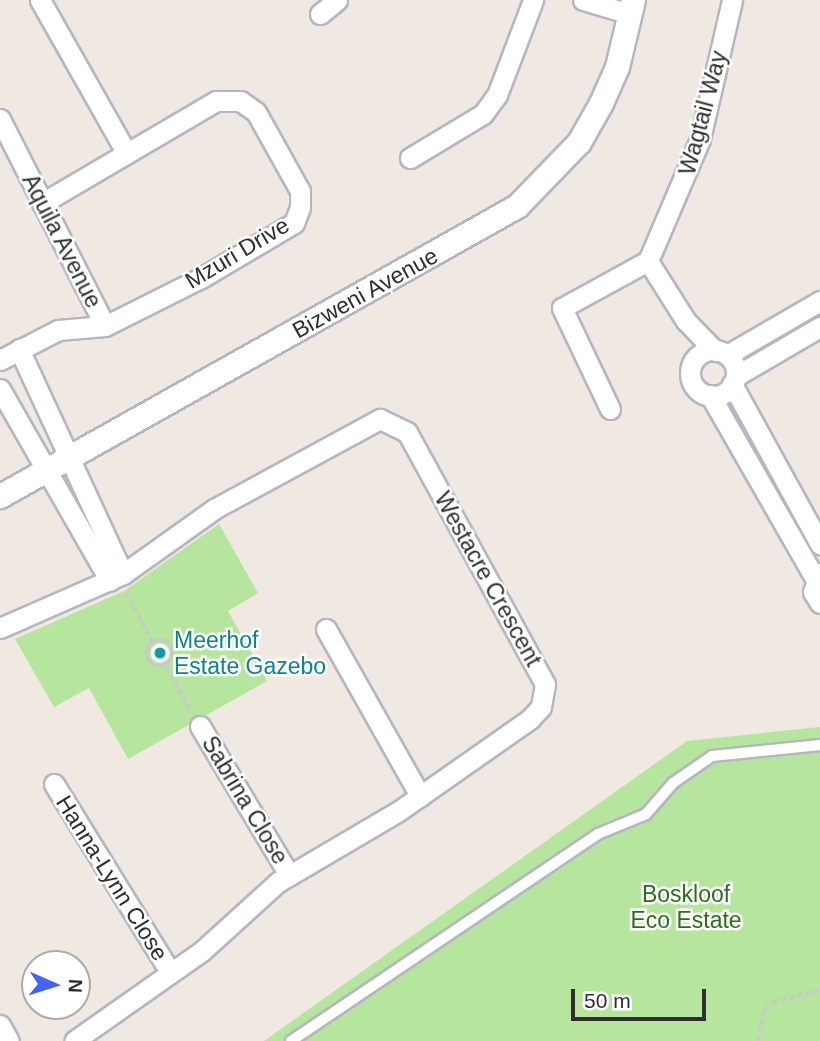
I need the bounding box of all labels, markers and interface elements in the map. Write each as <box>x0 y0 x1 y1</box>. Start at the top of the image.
street label: Wagtail Way <box>673 48 733 178</box>
street label: Aquila Avenue <box>16 169 108 313</box>
street label: Mzuri Drive <box>180 211 294 295</box>
street label: Bizweni Avenue <box>287 241 443 345</box>
street label: Westacre Crescent <box>429 487 547 671</box>
place label: Meerhof Estate Gazebo <box>174 626 326 680</box>
marker: Meerhof Estate Gazebo <box>152 645 168 661</box>
street label: Sabrina Close <box>196 731 294 869</box>
street label: Hanna-Lynn Close <box>50 790 174 966</box>
park label: Boskloof Eco Estate <box>630 880 742 934</box>
north arrow <box>21 950 91 1020</box>
scale bar <box>575 974 710 1018</box>
text: N <box>65 979 86 993</box>
text: 50 m <box>584 989 631 1012</box>

